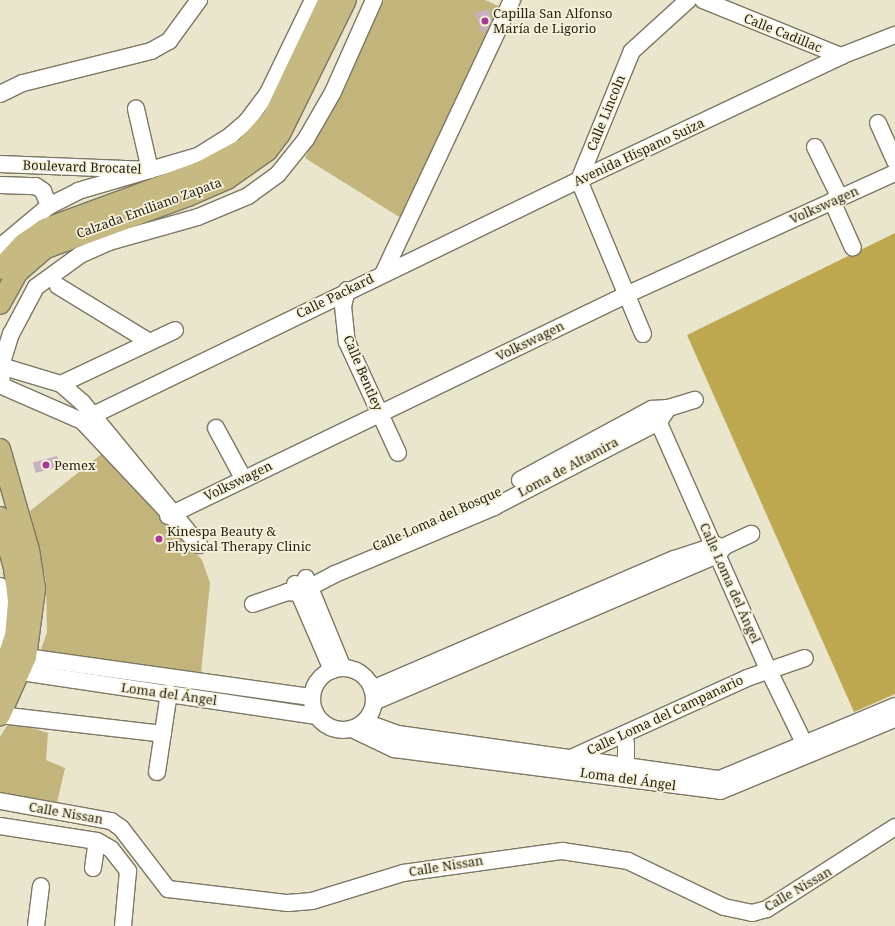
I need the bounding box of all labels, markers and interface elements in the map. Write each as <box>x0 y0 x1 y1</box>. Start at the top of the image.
place label: Capilla San Alfonso María de Ligorio <box>493 6 613 37</box>
street label: Calle Cadillac <box>742 10 824 56</box>
marker: Capilla San Alfonso María de Ligorio <box>480 16 490 26</box>
street label: Calle Lincoln <box>584 73 628 153</box>
street label: Avenida Hispano Suiza <box>571 115 707 189</box>
street label: Boulevard Brocatel <box>22 157 142 177</box>
street label: Calzada Emiliano Zapata <box>74 174 224 242</box>
street label: Volkswagen <box>787 183 861 227</box>
street label: Calle Packard <box>294 271 376 321</box>
street label: Volkswagen <box>493 318 567 364</box>
street label: Calle Bentley <box>340 333 386 413</box>
street label: Loma de Altamira <box>515 434 621 500</box>
place label: Pemex <box>54 457 96 473</box>
street label: Volkswagen <box>201 458 275 504</box>
marker: Pemex <box>41 460 51 470</box>
street label: Calle Loma del Bosque <box>370 483 504 555</box>
street label: Calle Loma del Ángel <box>696 520 764 646</box>
place label: Kinespa Beauty & Physical Therapy Clinic <box>167 524 311 555</box>
marker: Kinespa Beauty & Physical Therapy Clinic <box>154 534 164 544</box>
street label: Calle Loma del Campanario <box>584 672 746 758</box>
street label: Loma del Ángel <box>120 680 218 708</box>
street label: Loma del Ángel <box>579 765 677 793</box>
street label: Calle Nissan <box>28 799 104 827</box>
street label: Calle Nissan <box>408 852 484 880</box>
street label: Calle Nissan <box>762 863 834 915</box>

